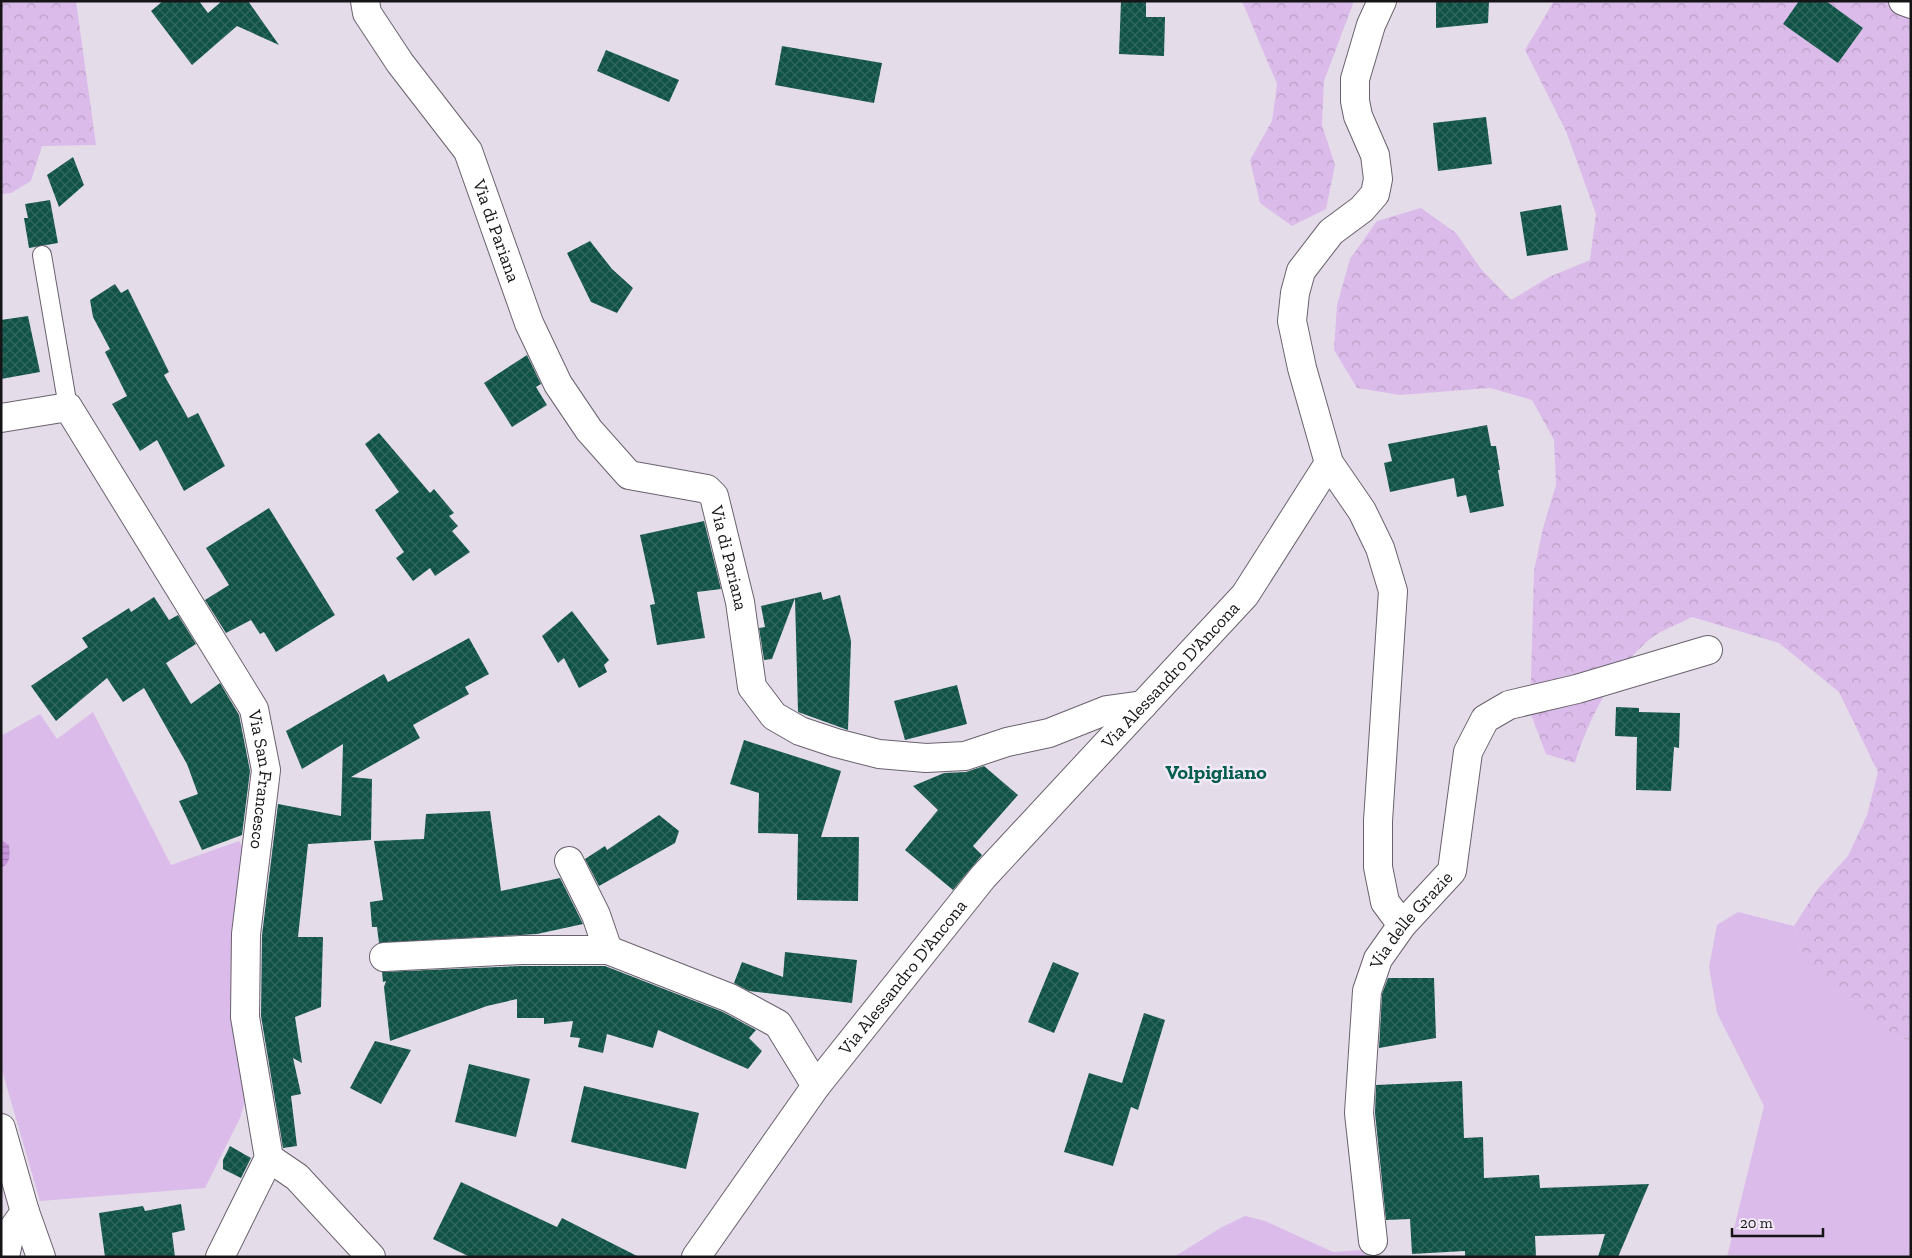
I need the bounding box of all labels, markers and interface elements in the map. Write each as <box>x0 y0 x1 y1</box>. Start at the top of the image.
street label: Via di Pariana <box>468 176 525 285</box>
street label: Via di Pariana <box>705 502 752 612</box>
street label: Via Alessandro D'Ancona <box>1096 597 1244 754</box>
street label: Via San Francesco <box>243 707 277 850</box>
district label: Volpigliano <box>1165 760 1267 784</box>
street label: Via delle Grazie <box>1364 866 1457 972</box>
street label: Via Alessandro D'Ancona <box>833 895 972 1060</box>
scale bar <box>1732 1206 1823 1238</box>
text: 20 m <box>1740 1214 1773 1232</box>

